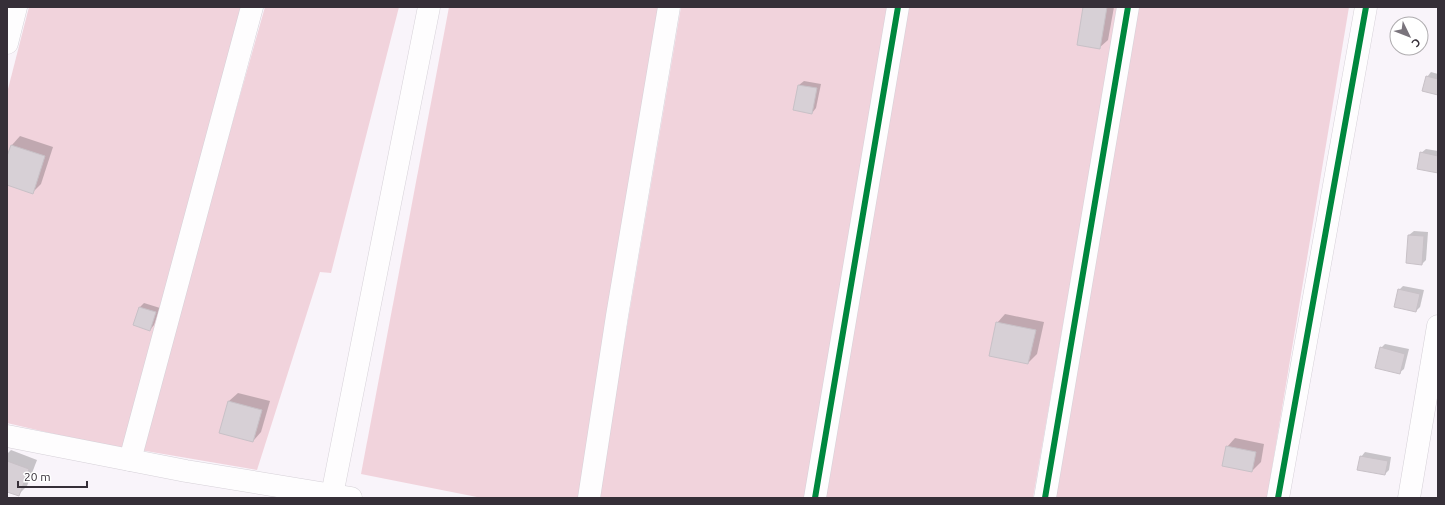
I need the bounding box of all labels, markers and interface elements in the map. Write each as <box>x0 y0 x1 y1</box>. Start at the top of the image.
north arrow <box>1389 16 1429 56</box>
text: С <box>1410 36 1423 49</box>
scale bar <box>18 463 87 489</box>
text: 20 m <box>24 470 51 483</box>

